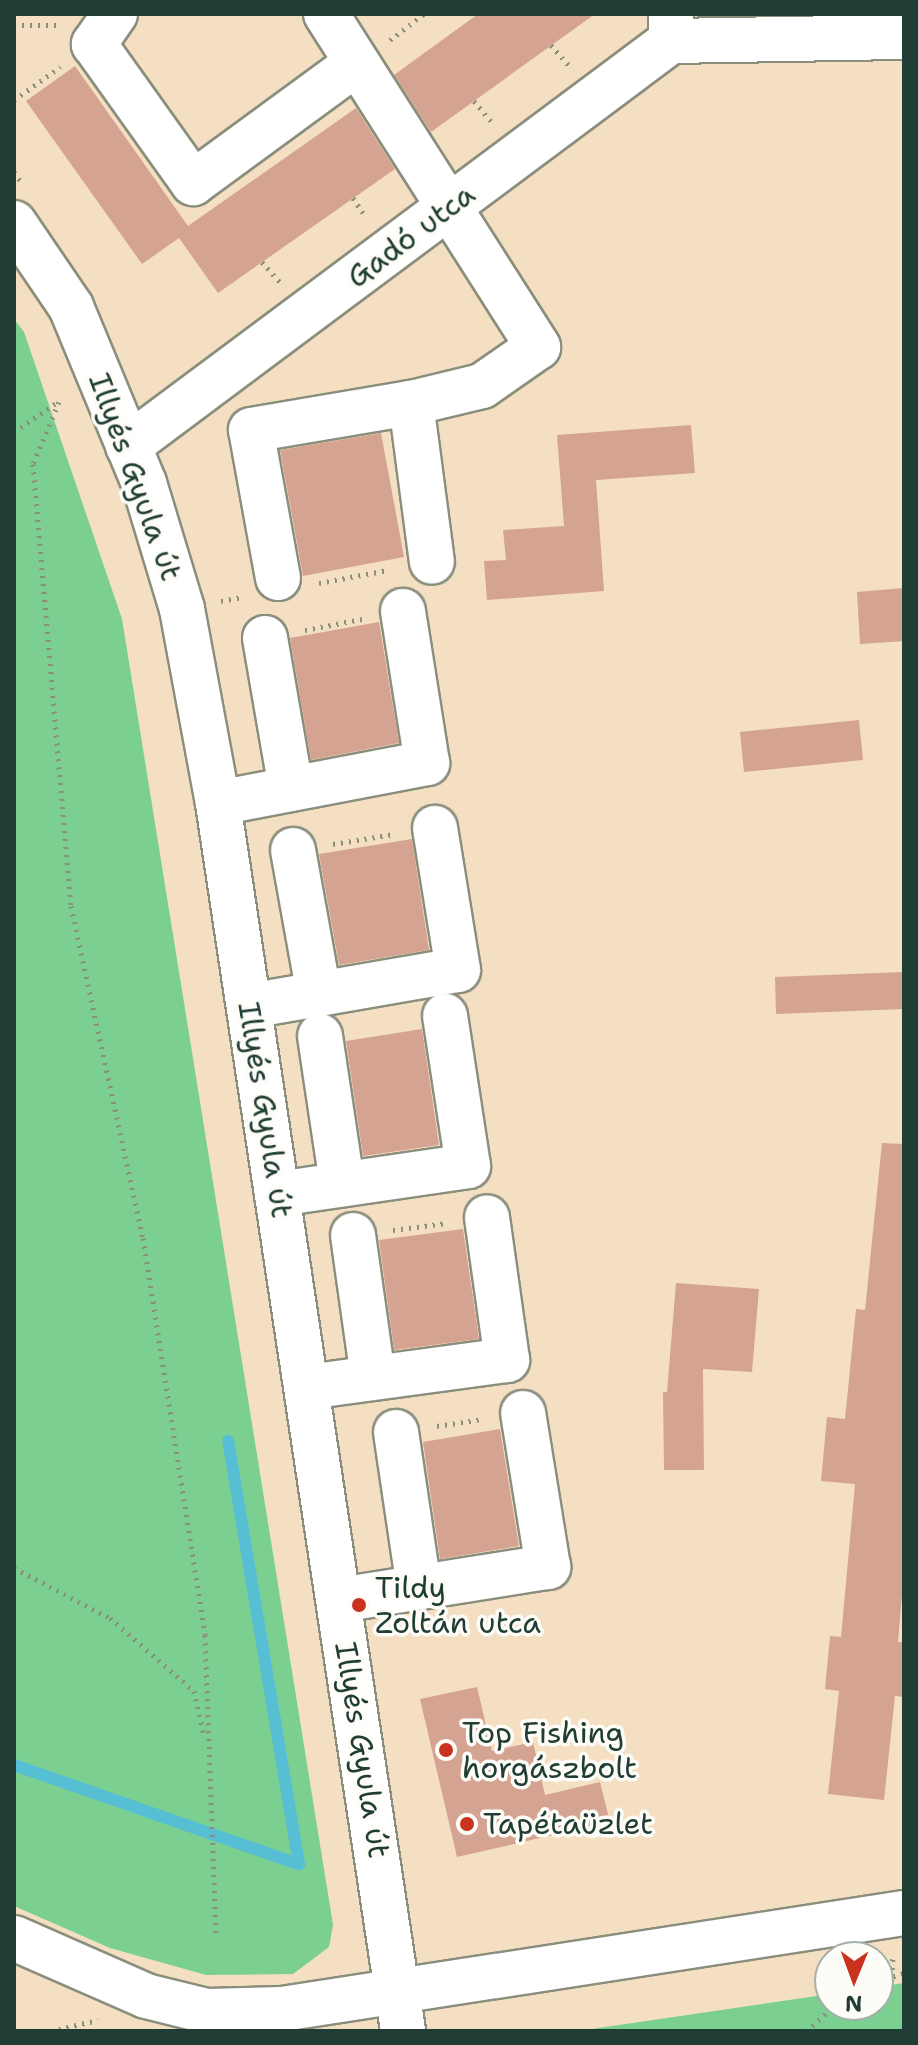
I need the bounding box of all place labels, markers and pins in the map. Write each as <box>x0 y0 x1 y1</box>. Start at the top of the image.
place label: Tildy Zoltán utca <box>375 1570 541 1640</box>
marker: Tildy Zoltán utca <box>350 1596 368 1614</box>
place label: Top Fishing horgászbolt <box>462 1715 637 1786</box>
marker: Top Fishing horgászbolt <box>437 1741 455 1759</box>
place label: Tapétaüzlet <box>483 1806 653 1842</box>
marker: Tapétaüzlet <box>458 1815 476 1833</box>

